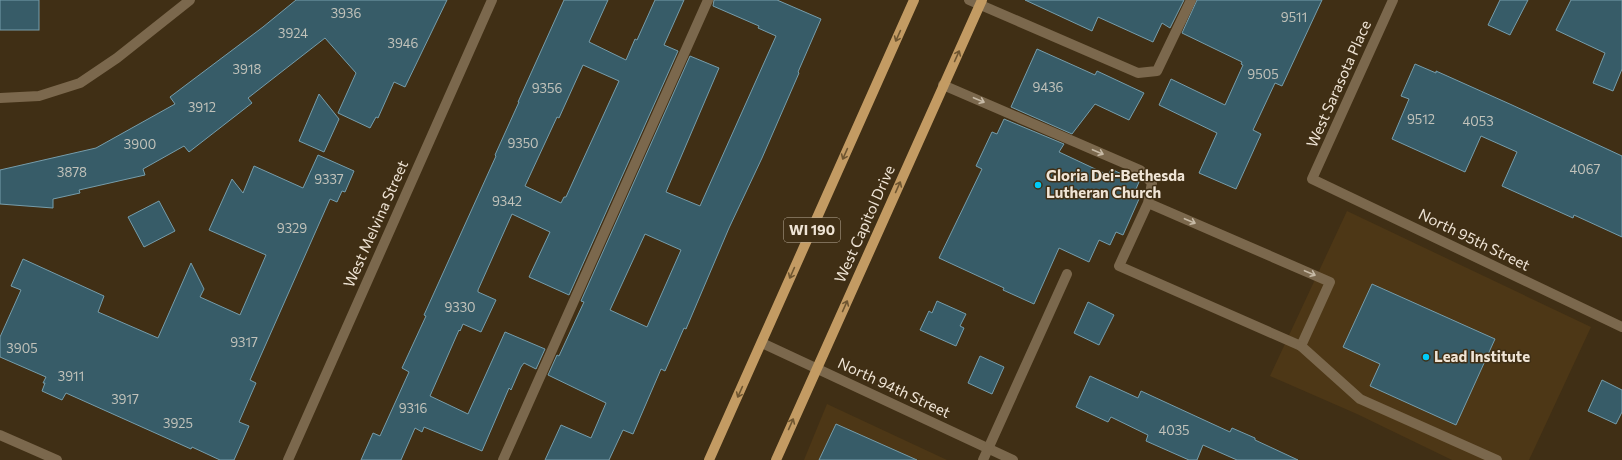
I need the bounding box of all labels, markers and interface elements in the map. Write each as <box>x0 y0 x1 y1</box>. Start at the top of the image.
house number: 3936 <box>331 5 361 21</box>
house number: 9511 <box>1281 9 1307 25</box>
street label: West Sarasota Place <box>1302 17 1374 150</box>
house number: 3924 <box>278 25 308 41</box>
one-way arrow <box>894 29 901 41</box>
house number: 3946 <box>388 35 419 51</box>
one-way arrow <box>953 50 961 62</box>
house number: 3918 <box>233 61 261 77</box>
house number: 9505 <box>1247 66 1279 82</box>
house number: 9436 <box>1033 79 1064 95</box>
house number: 9356 <box>532 80 562 96</box>
one-way arrow <box>973 97 985 105</box>
house number: 3912 <box>188 99 216 115</box>
house number: 9512 <box>1407 111 1435 127</box>
house number: 4053 <box>1462 113 1494 129</box>
house number: 9350 <box>507 135 539 151</box>
house number: 3900 <box>124 136 156 152</box>
one-way arrow <box>841 148 848 160</box>
one-way arrow <box>1092 149 1104 156</box>
street label: West Melvina Street <box>339 157 411 290</box>
house number: 4067 <box>1570 161 1601 177</box>
street label: West Capitol Drive <box>830 162 898 285</box>
house number: 3878 <box>57 164 87 180</box>
place label: Gloria Dei-Bethesda Lutheran Church <box>1046 166 1185 201</box>
house number: 9337 <box>314 171 344 187</box>
marker: Gloria Dei-Bethesda Lutheran Church <box>1033 180 1043 190</box>
one-way arrow <box>894 181 902 193</box>
house number: 9342 <box>492 193 522 209</box>
street label: North 95th Street <box>1416 204 1533 274</box>
road number: WI 190 <box>784 218 840 242</box>
one-way arrow <box>1184 218 1196 226</box>
house number: 9329 <box>277 220 307 236</box>
one-way arrow <box>788 267 796 279</box>
one-way arrow <box>1303 270 1315 277</box>
house number: 9330 <box>444 299 476 315</box>
one-way arrow <box>841 300 849 312</box>
house number: 9317 <box>230 334 258 350</box>
house number: 3905 <box>6 340 38 356</box>
place label: Lead Institute <box>1434 347 1530 365</box>
marker: Lead Institute <box>1421 352 1431 362</box>
street label: North 94th Street <box>835 353 954 421</box>
house number: 3911 <box>58 368 84 384</box>
one-way arrow <box>736 386 743 398</box>
house number: 3917 <box>111 391 139 407</box>
house number: 9316 <box>399 400 427 416</box>
house number: 3925 <box>163 415 193 431</box>
one-way arrow <box>788 419 796 431</box>
house number: 4035 <box>1158 422 1190 438</box>

